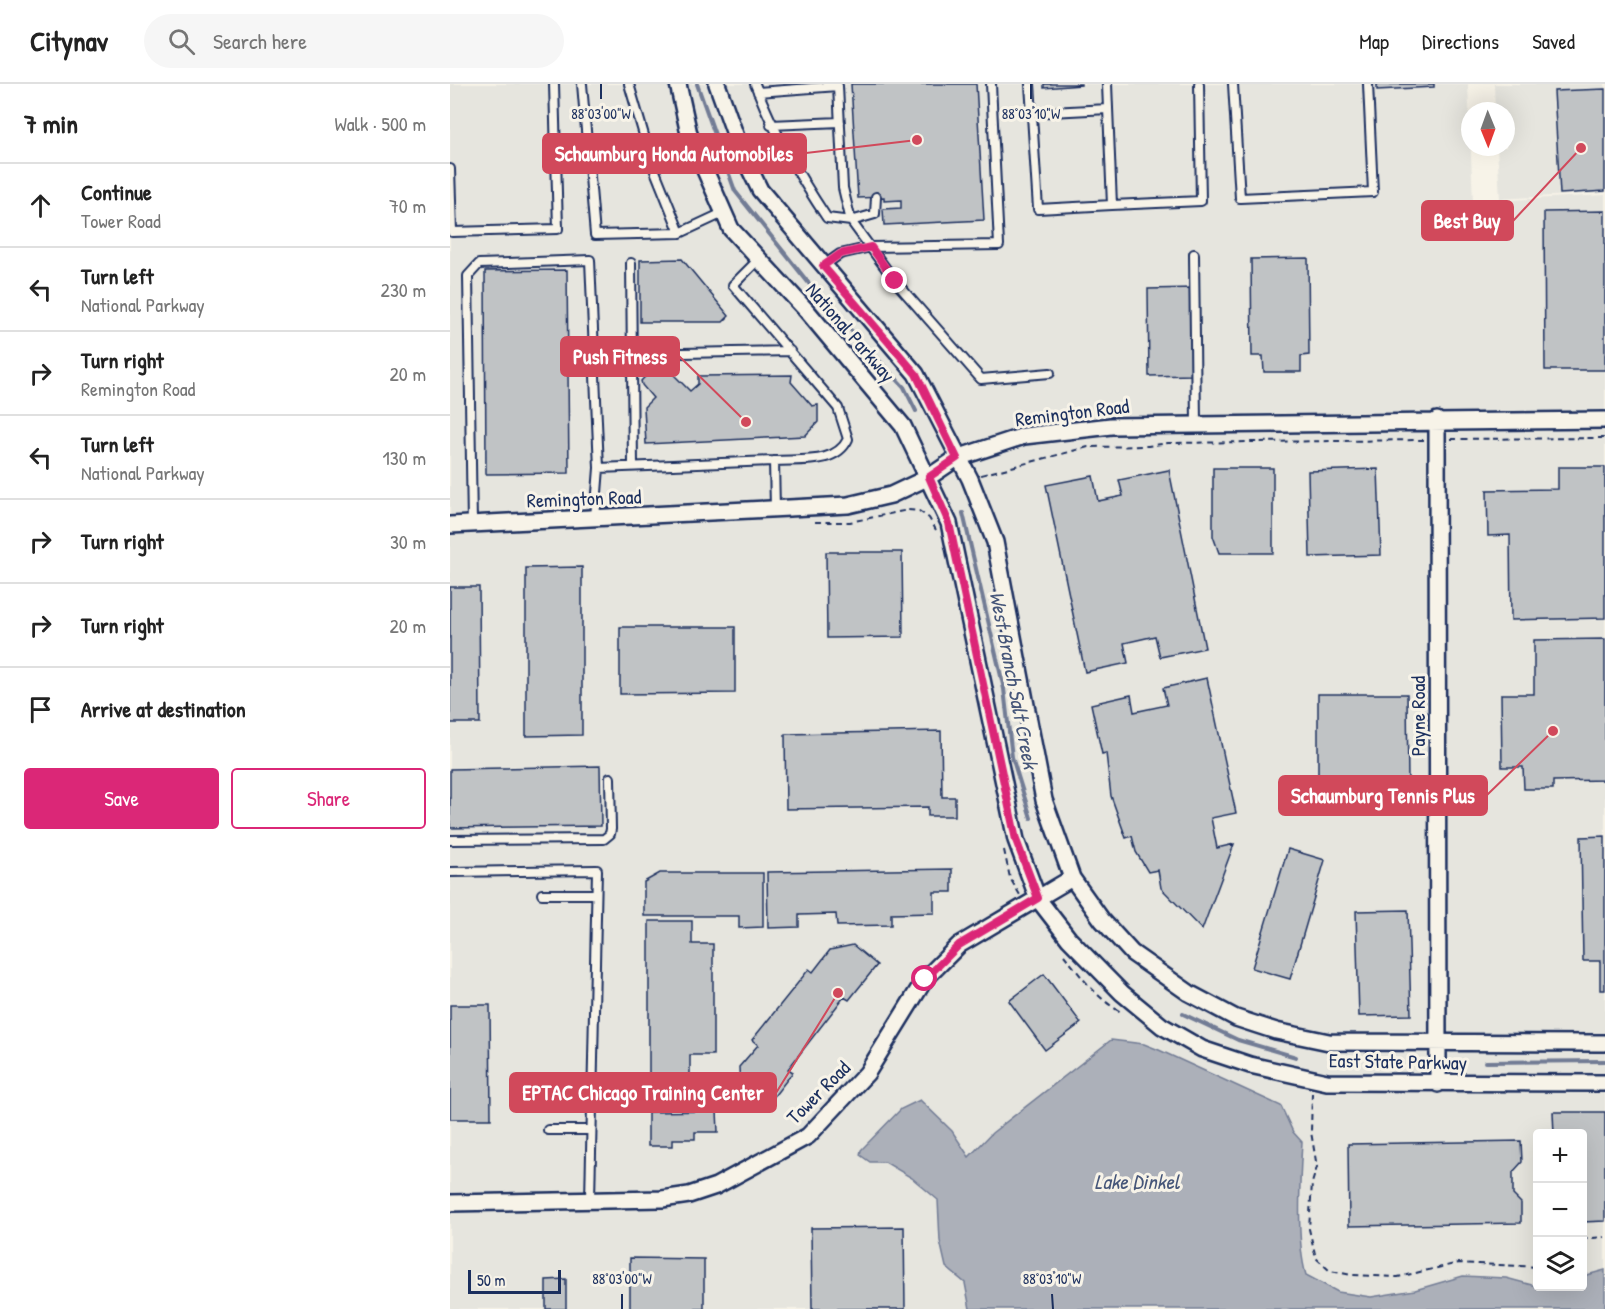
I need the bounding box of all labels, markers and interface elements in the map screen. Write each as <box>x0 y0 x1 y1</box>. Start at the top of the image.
search box <box>144 14 564 68</box>
text: Citynav <box>30 22 108 60</box>
icon: search <box>165 25 198 58</box>
text: Search here <box>213 26 307 56</box>
text: Map <box>1359 27 1389 56</box>
text: Directions <box>1422 27 1499 56</box>
text: Saved <box>1532 27 1575 56</box>
north arrow <box>1461 102 1515 156</box>
text: 88°03'00"W <box>571 103 632 124</box>
text: 88°03'10"W <box>1002 103 1061 124</box>
text: 7 min <box>24 106 78 141</box>
text: Walk · 500 m <box>334 110 426 137</box>
callout: Schaumburg Honda Automobiles <box>543 134 806 173</box>
text: Schaumburg Honda Automobiles <box>555 139 793 169</box>
text: Continue <box>81 177 152 207</box>
icon: ahead <box>24 189 57 222</box>
text: 70 m <box>389 192 426 219</box>
callout: Best Buy <box>1422 201 1513 240</box>
text: Best Buy <box>1433 206 1501 236</box>
text: Tower Road <box>81 207 161 234</box>
text: Turn left <box>81 261 154 291</box>
route end <box>881 267 907 293</box>
icon: left <box>24 273 57 306</box>
text: 230 m <box>381 276 426 303</box>
street label: National Parkway <box>800 276 902 388</box>
text: National Parkway <box>81 291 205 318</box>
callout: Push Fitness <box>561 337 679 376</box>
text: Push Fitness <box>573 342 667 371</box>
text: Turn right <box>81 345 164 375</box>
icon: right <box>24 357 57 390</box>
text: 20 m <box>389 360 426 387</box>
text: Remington Road <box>81 375 195 402</box>
street label: Remington Road <box>1014 392 1131 432</box>
text: Turn left <box>81 429 154 459</box>
icon: left <box>24 441 57 474</box>
text: 130 m <box>383 444 426 471</box>
text: National Parkway <box>81 459 205 486</box>
street label: Remington Road <box>526 483 642 513</box>
icon: right <box>24 525 57 558</box>
text: Turn right <box>81 526 164 556</box>
text: 30 m <box>390 528 426 555</box>
water label: West Branch Salt Creek <box>983 589 1046 773</box>
icon: right <box>24 609 57 642</box>
text: Turn right <box>81 610 164 640</box>
text: 20 m <box>389 612 426 639</box>
street label: Payne Road <box>1404 676 1431 756</box>
icon: arrive <box>24 693 57 726</box>
text: Arrive at destination <box>81 694 246 724</box>
button: Save <box>24 768 219 829</box>
button: Share <box>231 768 426 829</box>
callout: Schaumburg Tennis Plus <box>1279 776 1487 815</box>
text: Schaumburg Tennis Plus <box>1291 781 1475 811</box>
route start <box>911 965 937 991</box>
street label: East State Parkway <box>1329 1046 1467 1076</box>
street label: Tower Road <box>780 1054 856 1130</box>
callout: EPTAC Chicago Training Center <box>510 1073 776 1112</box>
text: EPTAC Chicago Training Center <box>522 1078 765 1108</box>
map controls <box>1533 1129 1587 1291</box>
button: + <box>1533 1129 1587 1183</box>
water label: Lake Dinkel <box>1095 1167 1181 1196</box>
button: − <box>1533 1183 1587 1237</box>
button: layers <box>1533 1237 1587 1291</box>
scale bar <box>468 1267 561 1294</box>
text: 88°03'00"W <box>592 1268 653 1289</box>
text: 88°03'10"W <box>1023 1268 1082 1289</box>
text: 50 m <box>477 1269 506 1291</box>

